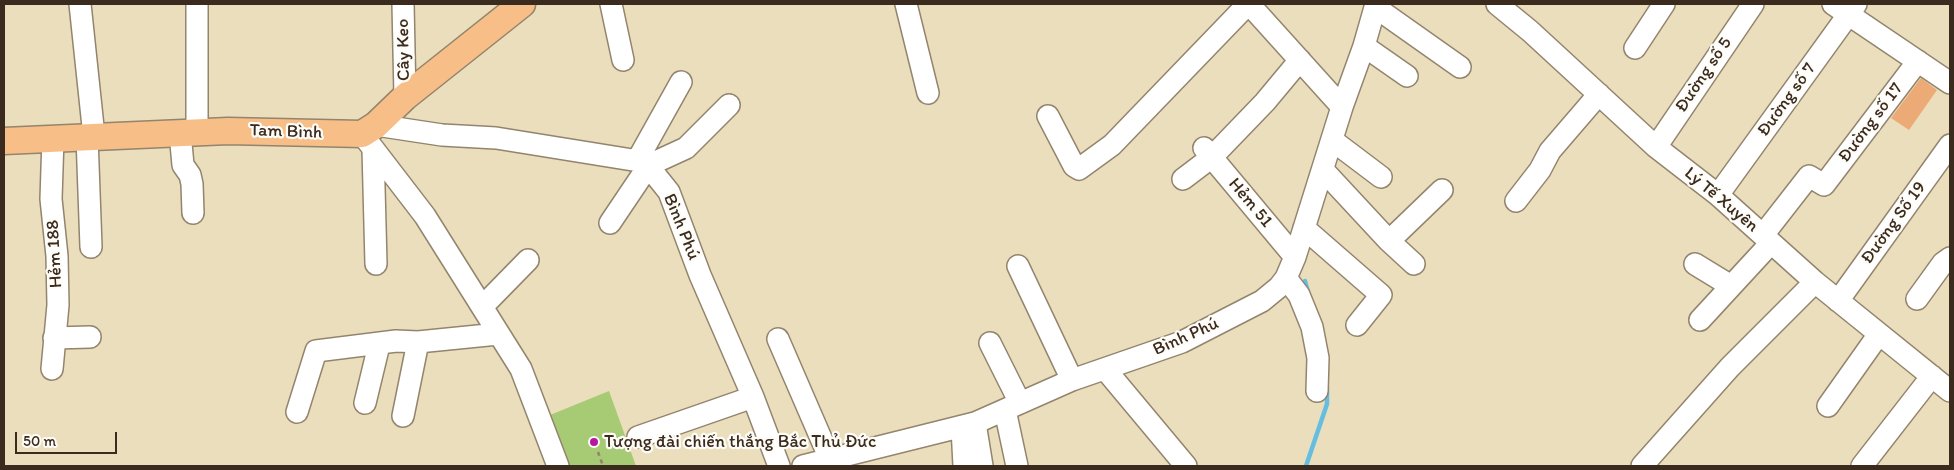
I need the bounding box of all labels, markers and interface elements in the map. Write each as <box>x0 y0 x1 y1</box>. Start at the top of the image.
street label: Cây Keo <box>393 19 415 81</box>
street label: Đường số 5 <box>1671 33 1737 117</box>
street label: Đường số 7 <box>1753 59 1821 141</box>
street label: Đường số 17 <box>1834 79 1908 167</box>
street label: Tam Bình <box>249 120 323 144</box>
street label: Lý Tế Xuyên <box>1680 163 1762 237</box>
street label: Hẻm 51 <box>1223 174 1277 232</box>
street label: Đường Số 19 <box>1857 178 1931 268</box>
street label: Bình Phú <box>658 191 704 263</box>
street label: Hẻm 188 <box>42 219 68 289</box>
street label: Bình Phú <box>1150 313 1222 361</box>
scale bar <box>18 422 120 454</box>
place label: Tượng đài chiến thắng Bắc Thủ Đức <box>604 431 876 453</box>
text: 50 m <box>23 432 56 450</box>
marker: Tượng đài chiến thắng Bắc Thủ Đức <box>588 436 600 448</box>

